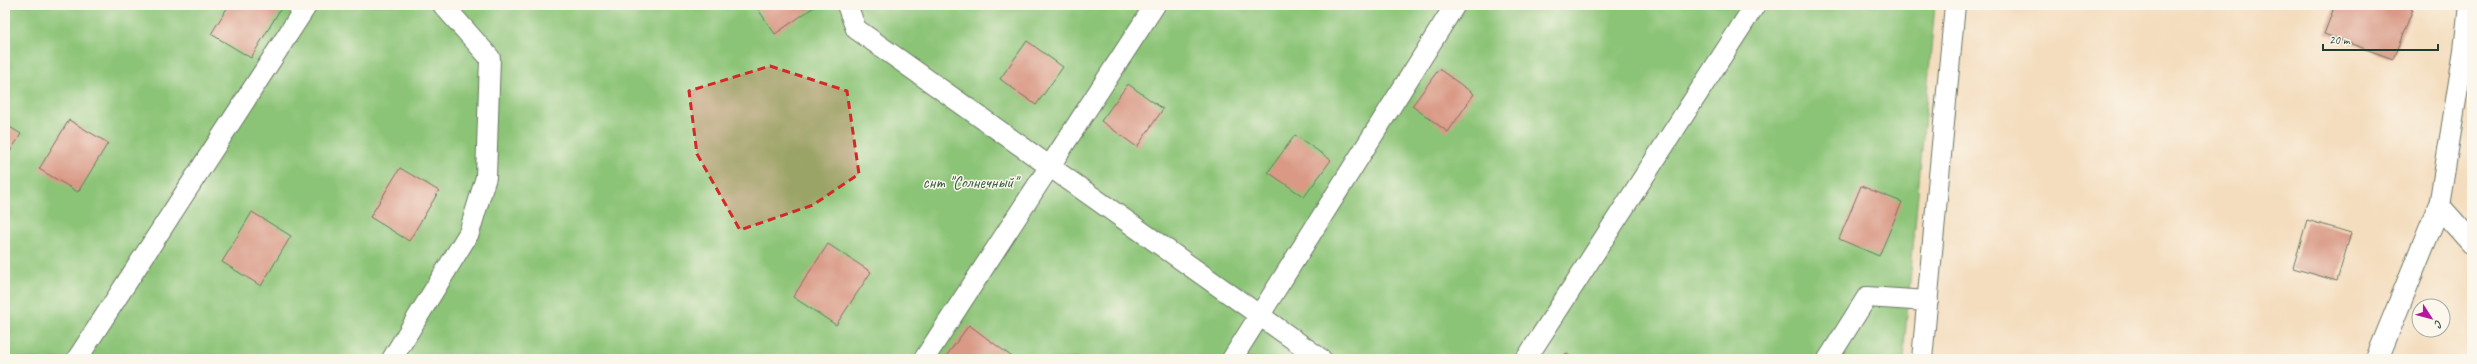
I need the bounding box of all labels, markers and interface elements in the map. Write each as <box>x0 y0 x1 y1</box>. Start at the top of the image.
scale bar <box>2323 26 2438 52</box>
text: 20 m <box>2329 32 2351 48</box>
park label: снт "Солнечный" <box>923 172 1021 193</box>
north arrow <box>2411 298 2451 338</box>
text: С <box>2431 318 2446 331</box>

